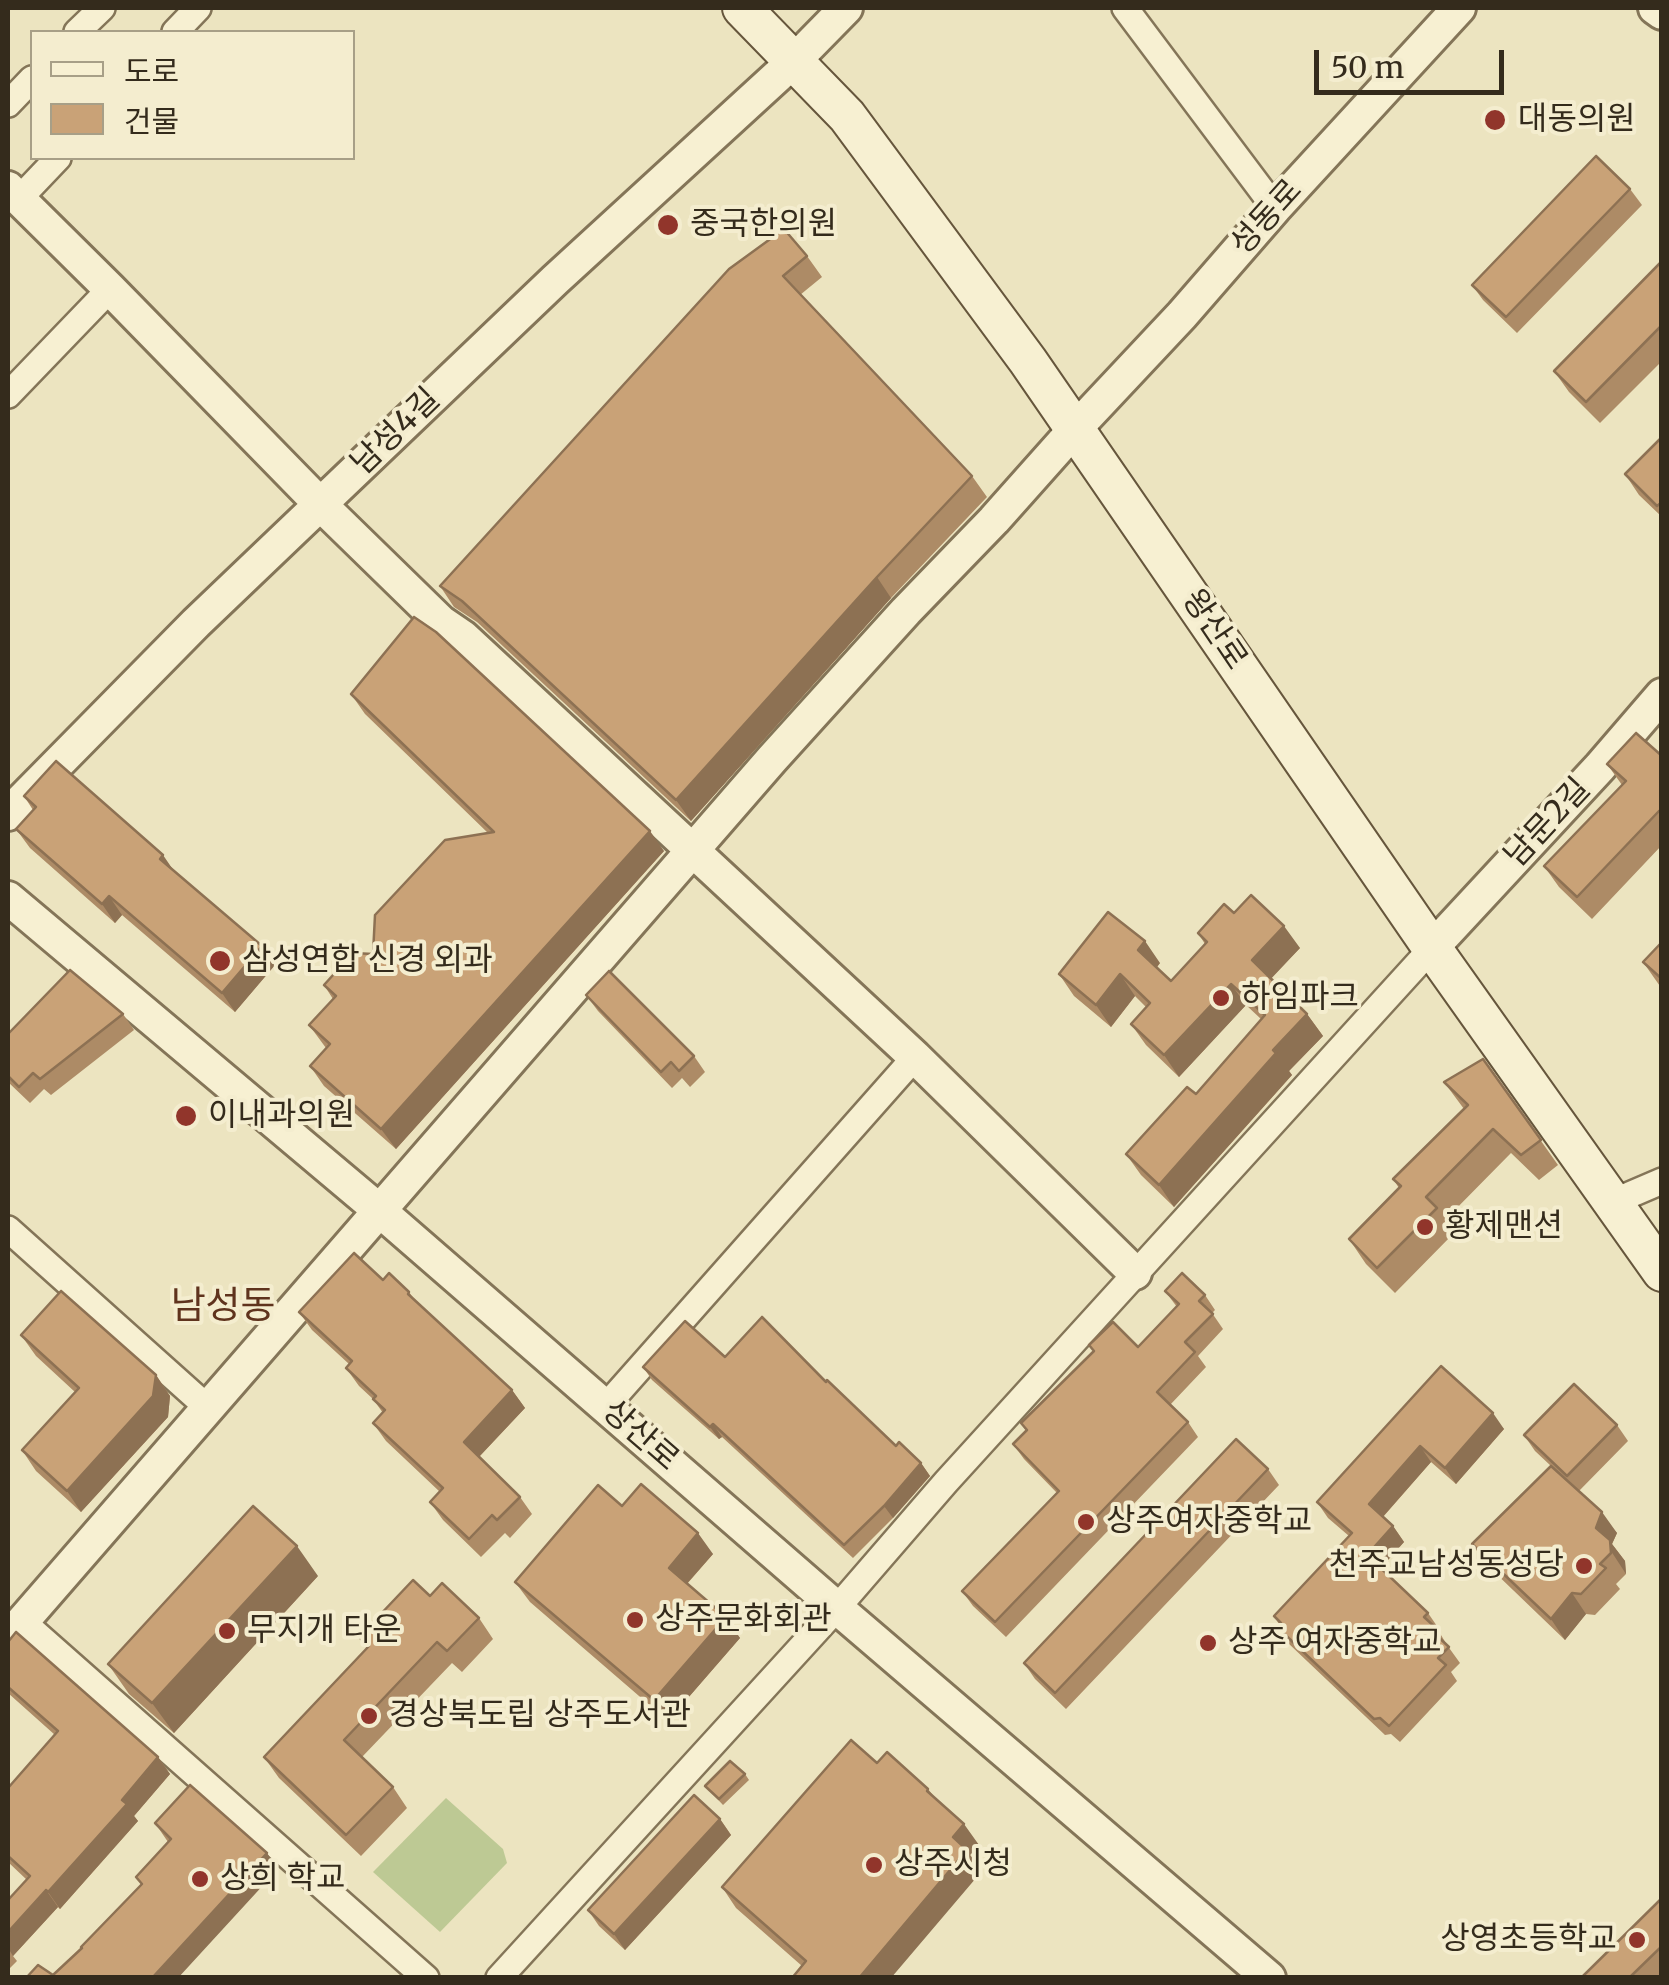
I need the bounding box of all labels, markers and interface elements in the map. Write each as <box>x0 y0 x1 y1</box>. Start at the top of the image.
legend <box>30 30 355 160</box>
scale bar <box>1319 30 1509 92</box>
text: 50 m <box>1331 48 1404 86</box>
text: 도로 <box>124 52 179 90</box>
place label: 대동의원 <box>1518 101 1636 139</box>
text: 건물 <box>124 102 179 140</box>
marker: 대동의원 <box>1482 107 1508 133</box>
street label: 성동로 <box>1223 172 1311 264</box>
place label: 중국한의원 <box>690 206 837 244</box>
marker: 중국한의원 <box>655 212 681 238</box>
street label: 남성4길 <box>344 381 448 483</box>
street label: 왕산로 <box>1173 583 1255 677</box>
street label: 남문2길 <box>1497 771 1599 875</box>
place label: 삼성연합 신경 외과 <box>242 942 493 980</box>
marker: 삼성연합 신경 외과 <box>207 948 233 974</box>
place label: 하임파크 <box>1241 979 1359 1017</box>
marker: 하임파크 <box>1210 987 1232 1009</box>
place label: 이내과의원 <box>208 1097 355 1135</box>
marker: 이내과의원 <box>173 1103 199 1129</box>
place label: 황제맨션 <box>1445 1208 1563 1246</box>
marker: 황제맨션 <box>1414 1216 1436 1238</box>
district label: 남성동 <box>171 1284 275 1330</box>
street label: 상산로 <box>594 1393 686 1479</box>
place label: 상주여자중학교 <box>1106 1503 1312 1541</box>
marker: 상주여자중학교 <box>1075 1511 1097 1533</box>
place label: 천주교남성동성당 <box>1328 1547 1564 1585</box>
marker: 천주교남성동성당 <box>1573 1555 1595 1577</box>
place label: 상주문화회관 <box>655 1601 832 1639</box>
marker: 상주문화회관 <box>624 1609 646 1631</box>
place label: 무지개 타운 <box>247 1612 402 1650</box>
marker: 무지개 타운 <box>216 1620 238 1642</box>
place label: 상주 여자중학교 <box>1228 1624 1442 1662</box>
marker: 상주 여자중학교 <box>1197 1632 1219 1654</box>
place label: 경상북도립 상주도서관 <box>389 1697 691 1735</box>
marker: 경상북도립 상주도서관 <box>358 1705 380 1727</box>
place label: 상주시청 <box>894 1846 1012 1884</box>
marker: 상주시청 <box>863 1854 885 1876</box>
place label: 상희 학교 <box>220 1860 345 1898</box>
marker: 상희 학교 <box>189 1868 211 1890</box>
place label: 상영초등학교 <box>1440 1921 1617 1959</box>
marker: 상영초등학교 <box>1626 1929 1648 1951</box>

